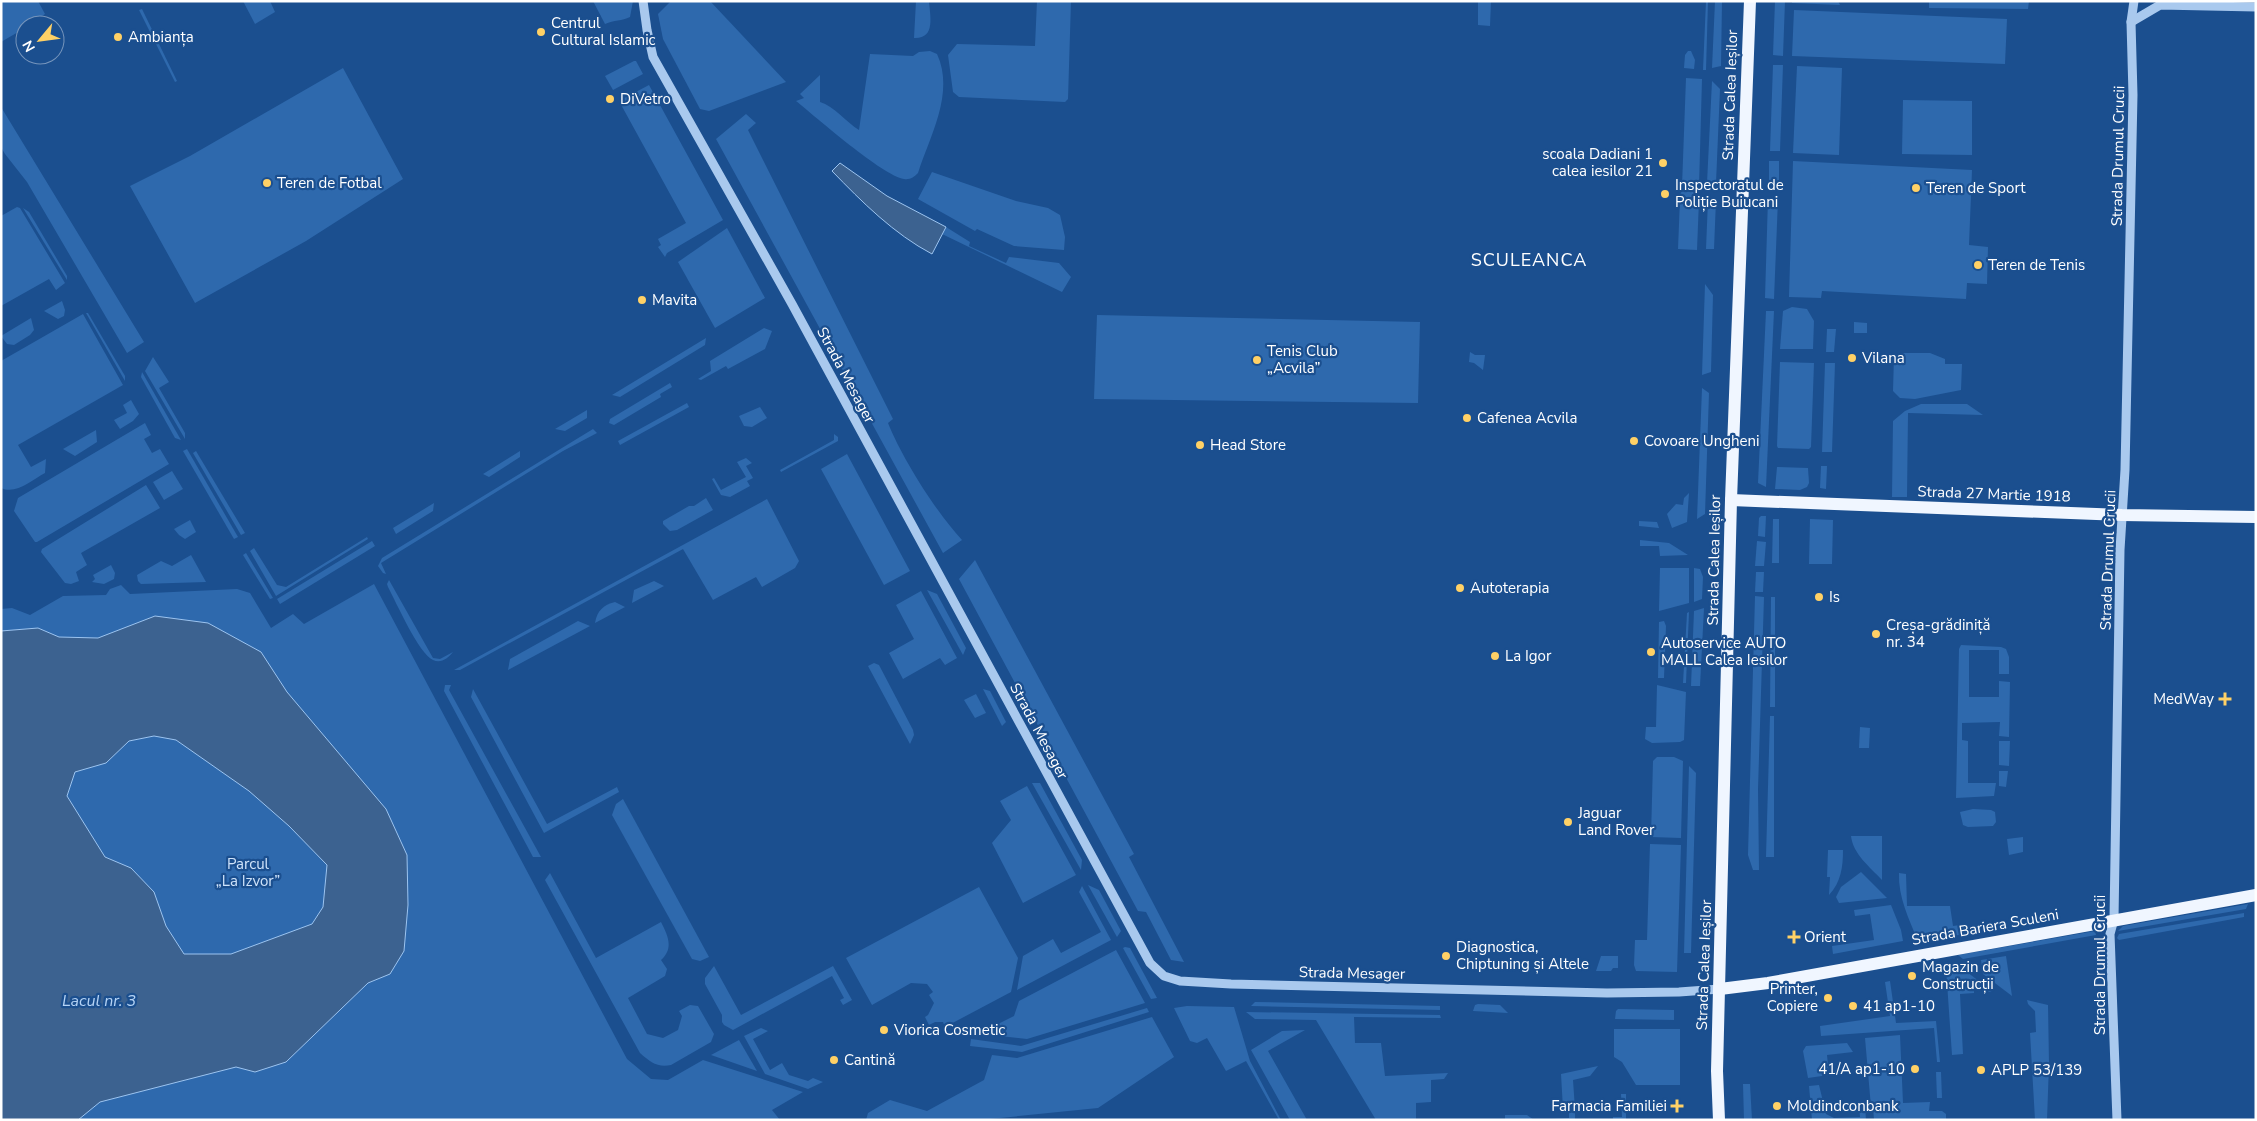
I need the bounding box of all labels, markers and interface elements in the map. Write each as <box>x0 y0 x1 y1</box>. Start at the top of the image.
place label: Centrul Cultural Islamic <box>551 13 656 50</box>
north arrow <box>15 15 65 65</box>
marker: Centrul Cultural Islamic <box>535 26 547 38</box>
place label: Ambianța <box>128 27 194 47</box>
street label: Strada Calea Ieșilor <box>1718 29 1742 161</box>
marker: Ambianța <box>112 31 124 43</box>
text: N <box>18 37 40 55</box>
street label: Strada Drumul Crucii <box>2107 86 2129 226</box>
place label: DiVetro <box>620 89 671 109</box>
marker: DiVetro <box>604 93 616 105</box>
place label: scoala Dadiani 1 calea iesilor 21 <box>1542 144 1653 181</box>
marker: scoala Dadiani 1 calea iesilor 21 <box>1657 157 1669 169</box>
place label: Teren de Fotbal <box>277 173 382 193</box>
place label: Inspectoratul de Poliție Buiucani <box>1675 175 1784 212</box>
marker: Teren de Fotbal <box>261 177 273 189</box>
place label: Teren de Sport <box>1926 178 2026 198</box>
marker: Teren de Sport <box>1910 182 1922 194</box>
marker: Inspectoratul de Poliție Buiucani <box>1659 188 1671 200</box>
district label: SCULEANCA <box>1471 248 1587 272</box>
place label: Teren de Tenis <box>1988 255 2085 275</box>
marker: Teren de Tenis <box>1972 259 1984 271</box>
place label: Mavita <box>652 290 697 310</box>
marker: Mavita <box>636 294 648 306</box>
street label: Strada Mesager <box>812 323 880 427</box>
place label: Tenis Club „Acvila” <box>1267 341 1338 378</box>
place label: Vilana <box>1861 348 1905 368</box>
marker: Vilana <box>1846 352 1858 364</box>
marker: Tenis Club „Acvila” <box>1251 354 1263 366</box>
place label: Cafenea Acvila <box>1477 408 1577 428</box>
marker: Cafenea Acvila <box>1461 412 1473 424</box>
place label: Covoare Ungheni <box>1644 431 1760 451</box>
place label: Head Store <box>1210 435 1286 455</box>
marker: Covoare Ungheni <box>1628 435 1640 447</box>
marker: Head Store <box>1194 439 1206 451</box>
street label: Strada 27 Martie 1918 <box>1917 481 2071 507</box>
street label: Strada Drumul Crucii <box>2096 489 2120 631</box>
street label: Strada Calea Ieșilor <box>1703 494 1725 626</box>
place label: Autoterapia <box>1470 578 1549 598</box>
marker: Autoterapia <box>1454 582 1466 594</box>
place label: Is <box>1829 587 1840 607</box>
marker: Is <box>1813 591 1825 603</box>
place label: Creșa-grădiniță nr. 34 <box>1886 615 1991 652</box>
marker: Creșa-grădiniță nr. 34 <box>1870 628 1882 640</box>
place label: Autoservice AUTO MALL Calea Iesilor <box>1661 633 1788 670</box>
place label: La Igor <box>1505 646 1552 666</box>
marker: Autoservice AUTO MALL Calea Iesilor <box>1645 646 1657 658</box>
marker: La Igor <box>1489 650 1501 662</box>
street label: Strada Mesager <box>1005 679 1073 783</box>
place label: MedWay <box>2153 689 2214 709</box>
marker: MedWay <box>2218 692 2232 706</box>
place label: Jaguar Land Rover <box>1577 803 1655 840</box>
marker: Jaguar Land Rover <box>1562 816 1574 828</box>
park label: Parcul „La Izvor” <box>216 854 280 891</box>
street label: Strada Drumul Crucii <box>2090 895 2110 1035</box>
street label: Strada Calea Ieșilor <box>1692 899 1716 1031</box>
street label: Strada Bariera Sculeni <box>1910 904 2060 950</box>
place label: Orient <box>1804 927 1847 947</box>
marker: Orient <box>1788 931 1800 943</box>
place label: Diagnostica, Chiptuning și Altele <box>1456 937 1589 974</box>
marker: Diagnostica, Chiptuning și Altele <box>1440 950 1452 962</box>
place label: Magazin de Construcții <box>1922 957 1999 994</box>
street label: Strada Mesager <box>1299 962 1406 984</box>
marker: Magazin de Construcții <box>1906 970 1918 982</box>
place label: Printer, Copiere <box>1767 979 1818 1016</box>
water label: Lacul nr. 3 <box>62 990 136 1012</box>
marker: Printer, Copiere <box>1822 992 1834 1004</box>
place label: 41 ap1-10 <box>1863 996 1935 1016</box>
marker: 41 ap1-10 <box>1847 1000 1859 1012</box>
place label: Viorica Cosmetic <box>893 1020 1005 1040</box>
marker: Viorica Cosmetic <box>878 1024 890 1036</box>
place label: Cantină <box>844 1050 896 1070</box>
marker: Cantină <box>828 1054 840 1066</box>
place label: 41/A ap1-10 <box>1818 1059 1905 1079</box>
place label: APLP 53/139 <box>1991 1060 2082 1080</box>
marker: 41/A ap1-10 <box>1909 1063 1921 1075</box>
marker: APLP 53/139 <box>1975 1064 1987 1076</box>
place label: Farmacia Familiei <box>1551 1096 1667 1116</box>
place label: Moldindconbank <box>1787 1096 1899 1116</box>
marker: Farmacia Familiei <box>1671 1100 1683 1112</box>
marker: Moldindconbank <box>1771 1100 1783 1112</box>

